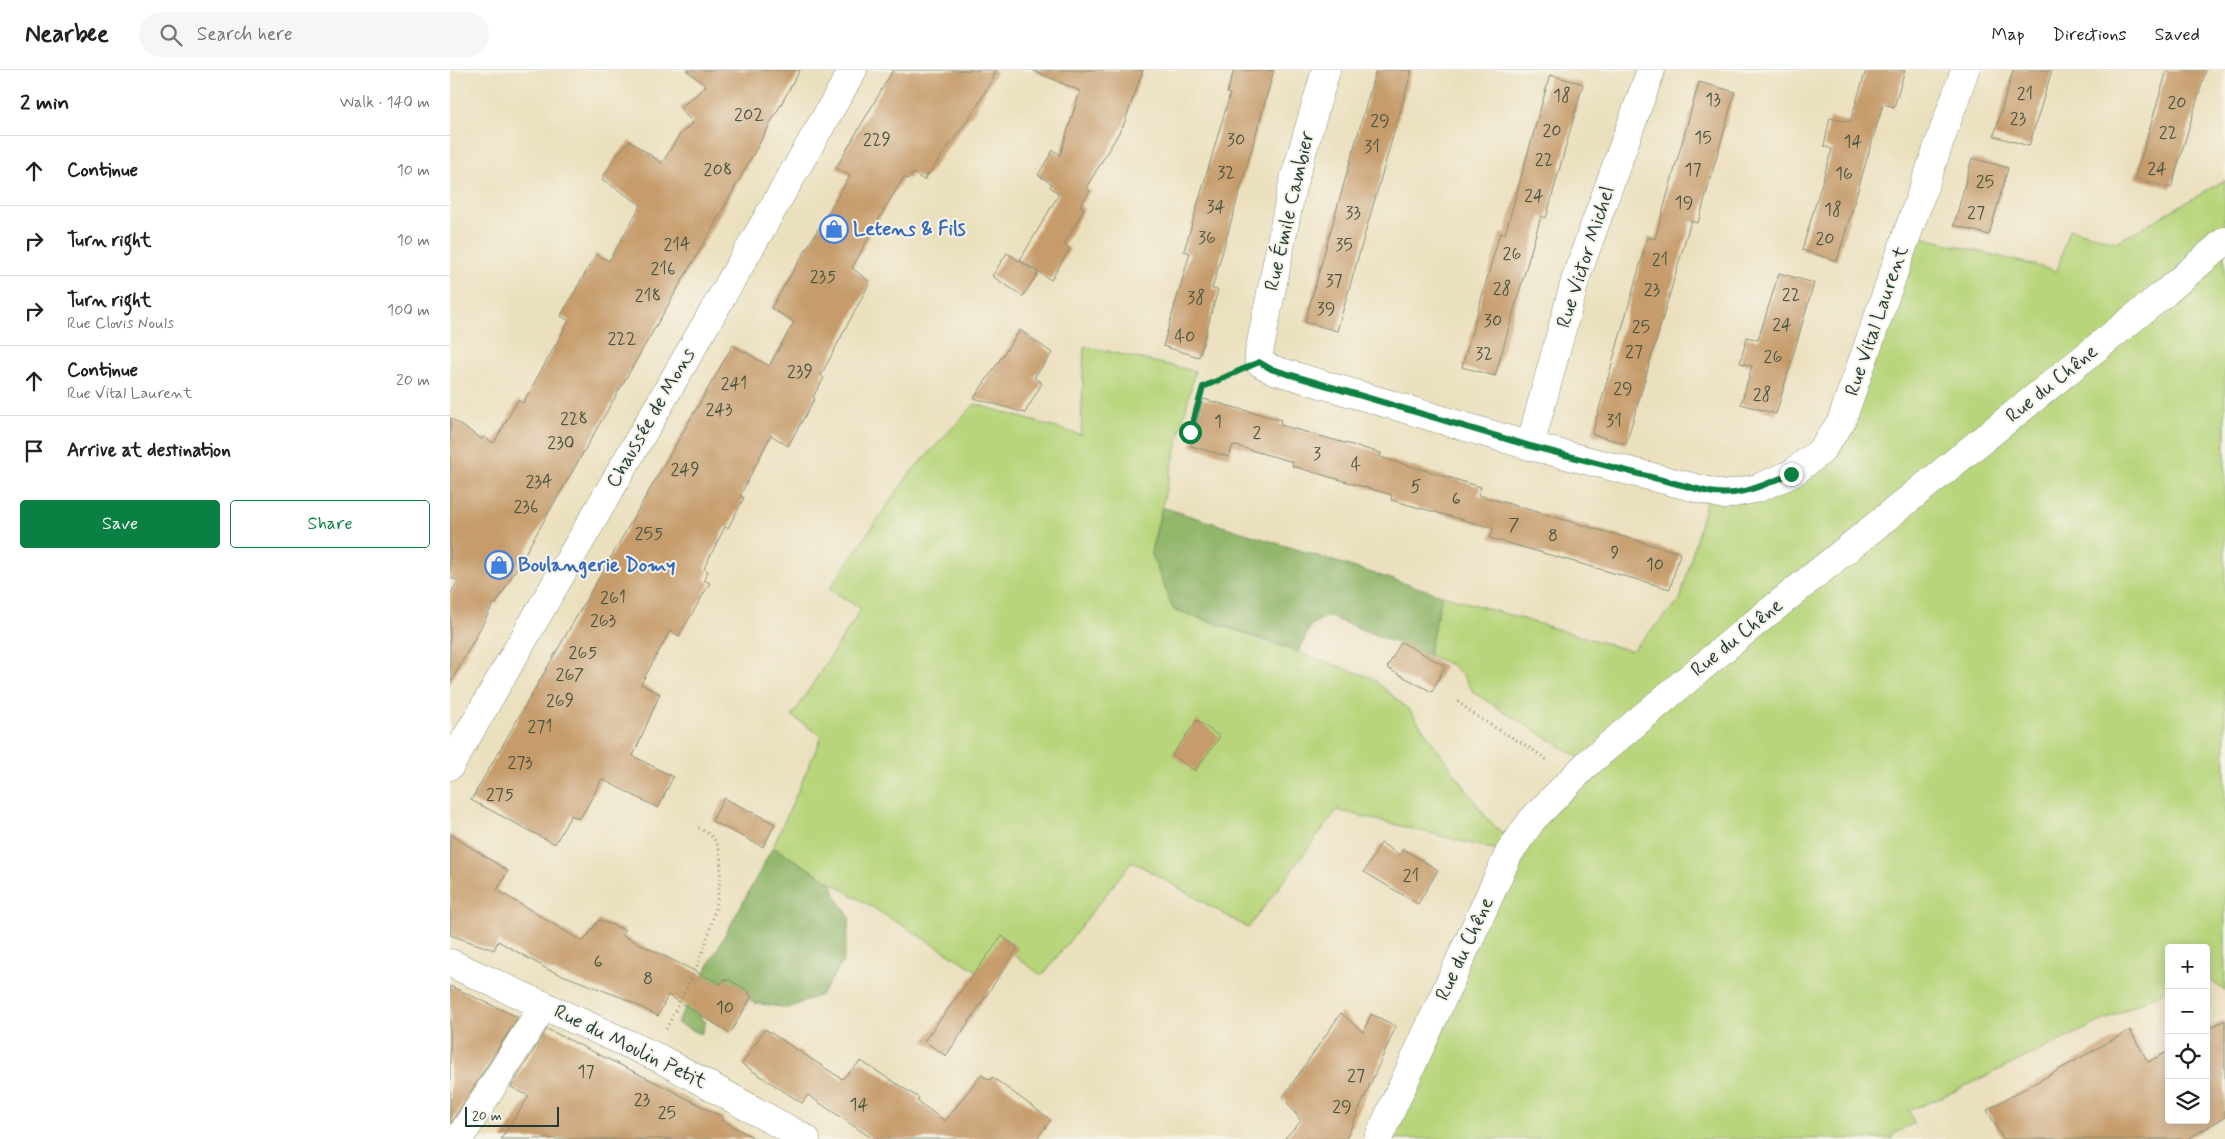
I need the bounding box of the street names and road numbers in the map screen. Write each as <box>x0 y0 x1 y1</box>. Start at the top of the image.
street label: Rue Émile Cambier <box>1259 128 1322 293</box>
street label: Rue Victor Michel <box>1550 183 1622 331</box>
street label: Rue Vital Laurent <box>1839 242 1915 400</box>
street label: Rue du Chêne <box>2000 338 2104 430</box>
street label: Chaussée de Mons <box>600 343 702 493</box>
street label: Rue du Chêne <box>1685 592 1789 684</box>
street label: Rue du Chêne <box>1429 893 1501 1005</box>
street label: Rue du Moulin Petit <box>549 998 711 1096</box>

